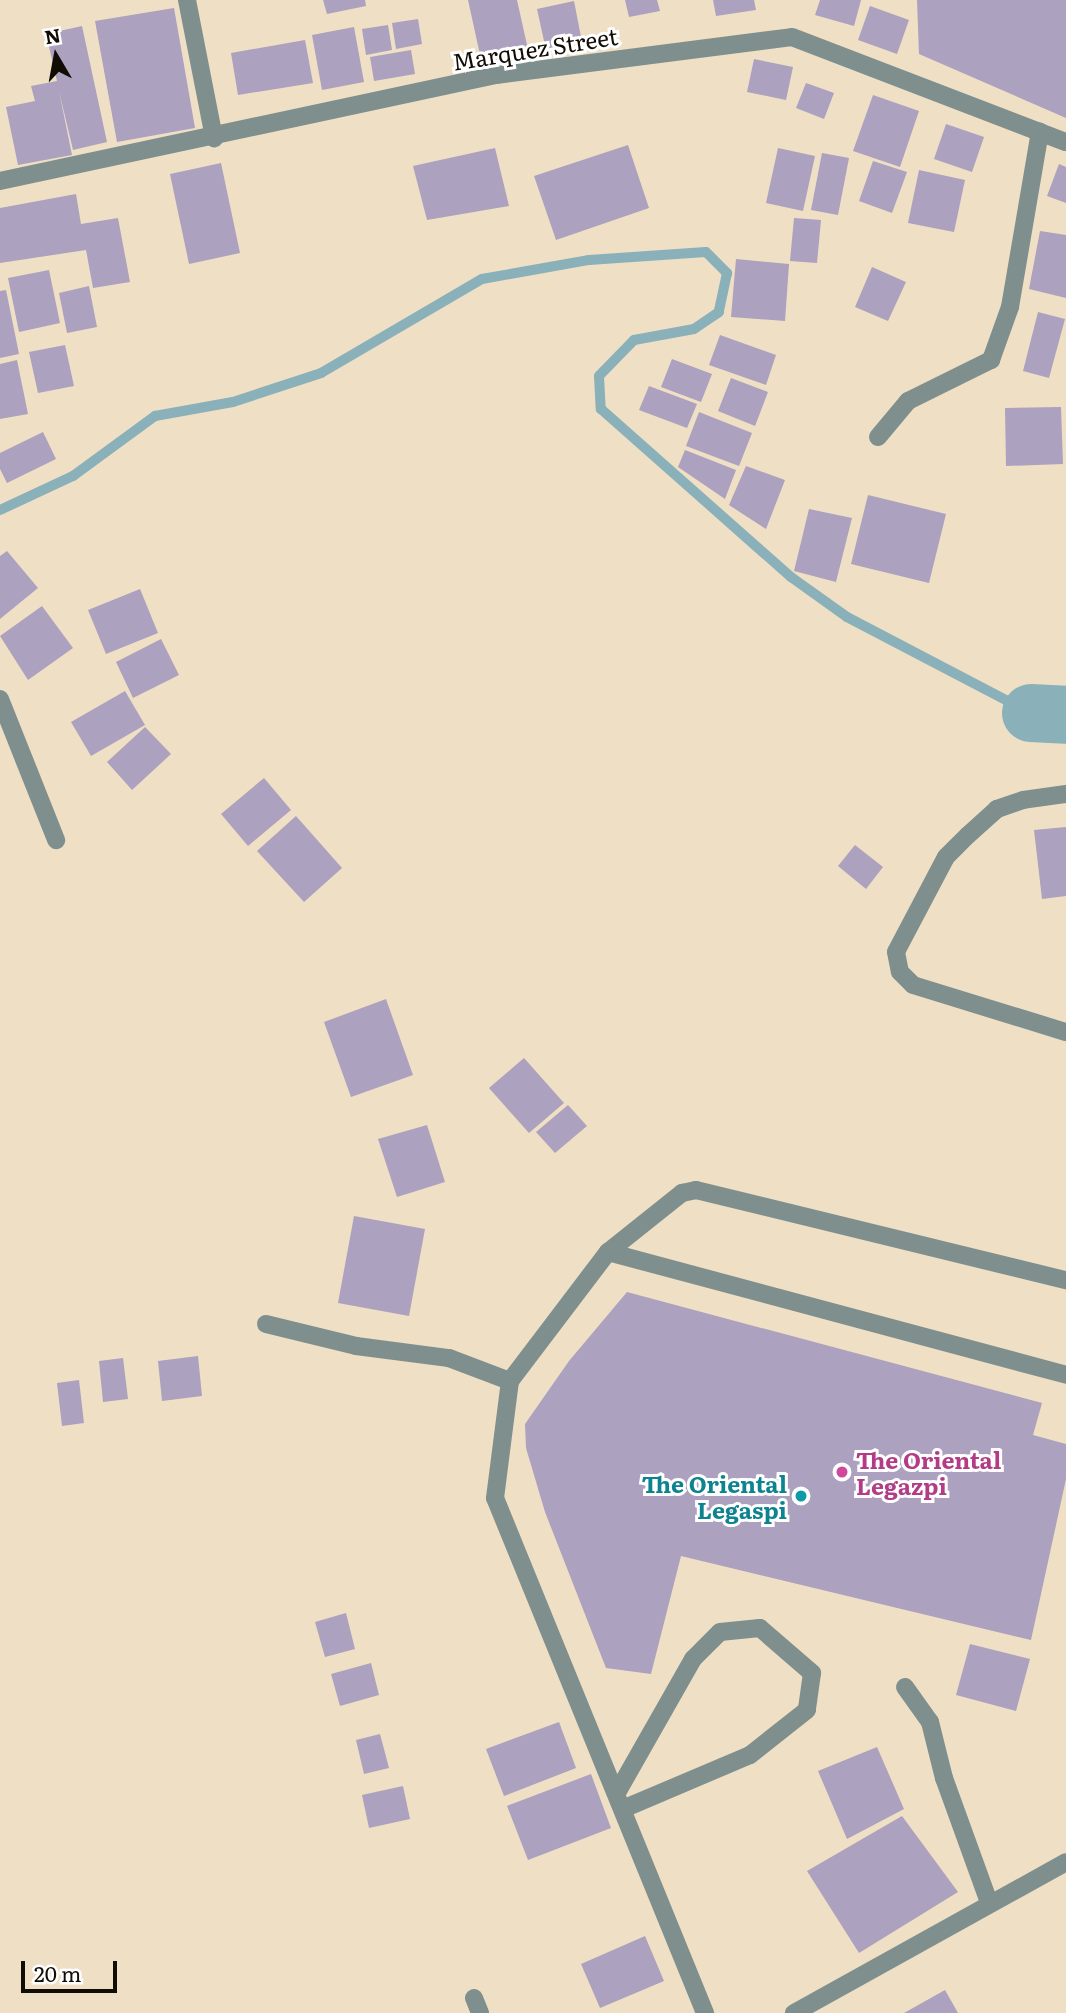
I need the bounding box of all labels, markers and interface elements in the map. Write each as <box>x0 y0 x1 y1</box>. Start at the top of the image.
text: N <box>42 20 63 50</box>
north arrow <box>21 21 91 91</box>
street label: Marquez Street <box>450 21 620 75</box>
place label: The Oriental Legazpi <box>856 1445 1001 1499</box>
marker: The Oriental Legazpi <box>834 1464 850 1480</box>
place label: The Oriental Legaspi <box>642 1469 787 1523</box>
marker: The Oriental Legaspi <box>793 1488 809 1504</box>
scale bar <box>24 1946 121 1990</box>
text: 20 m <box>34 1957 81 1988</box>

